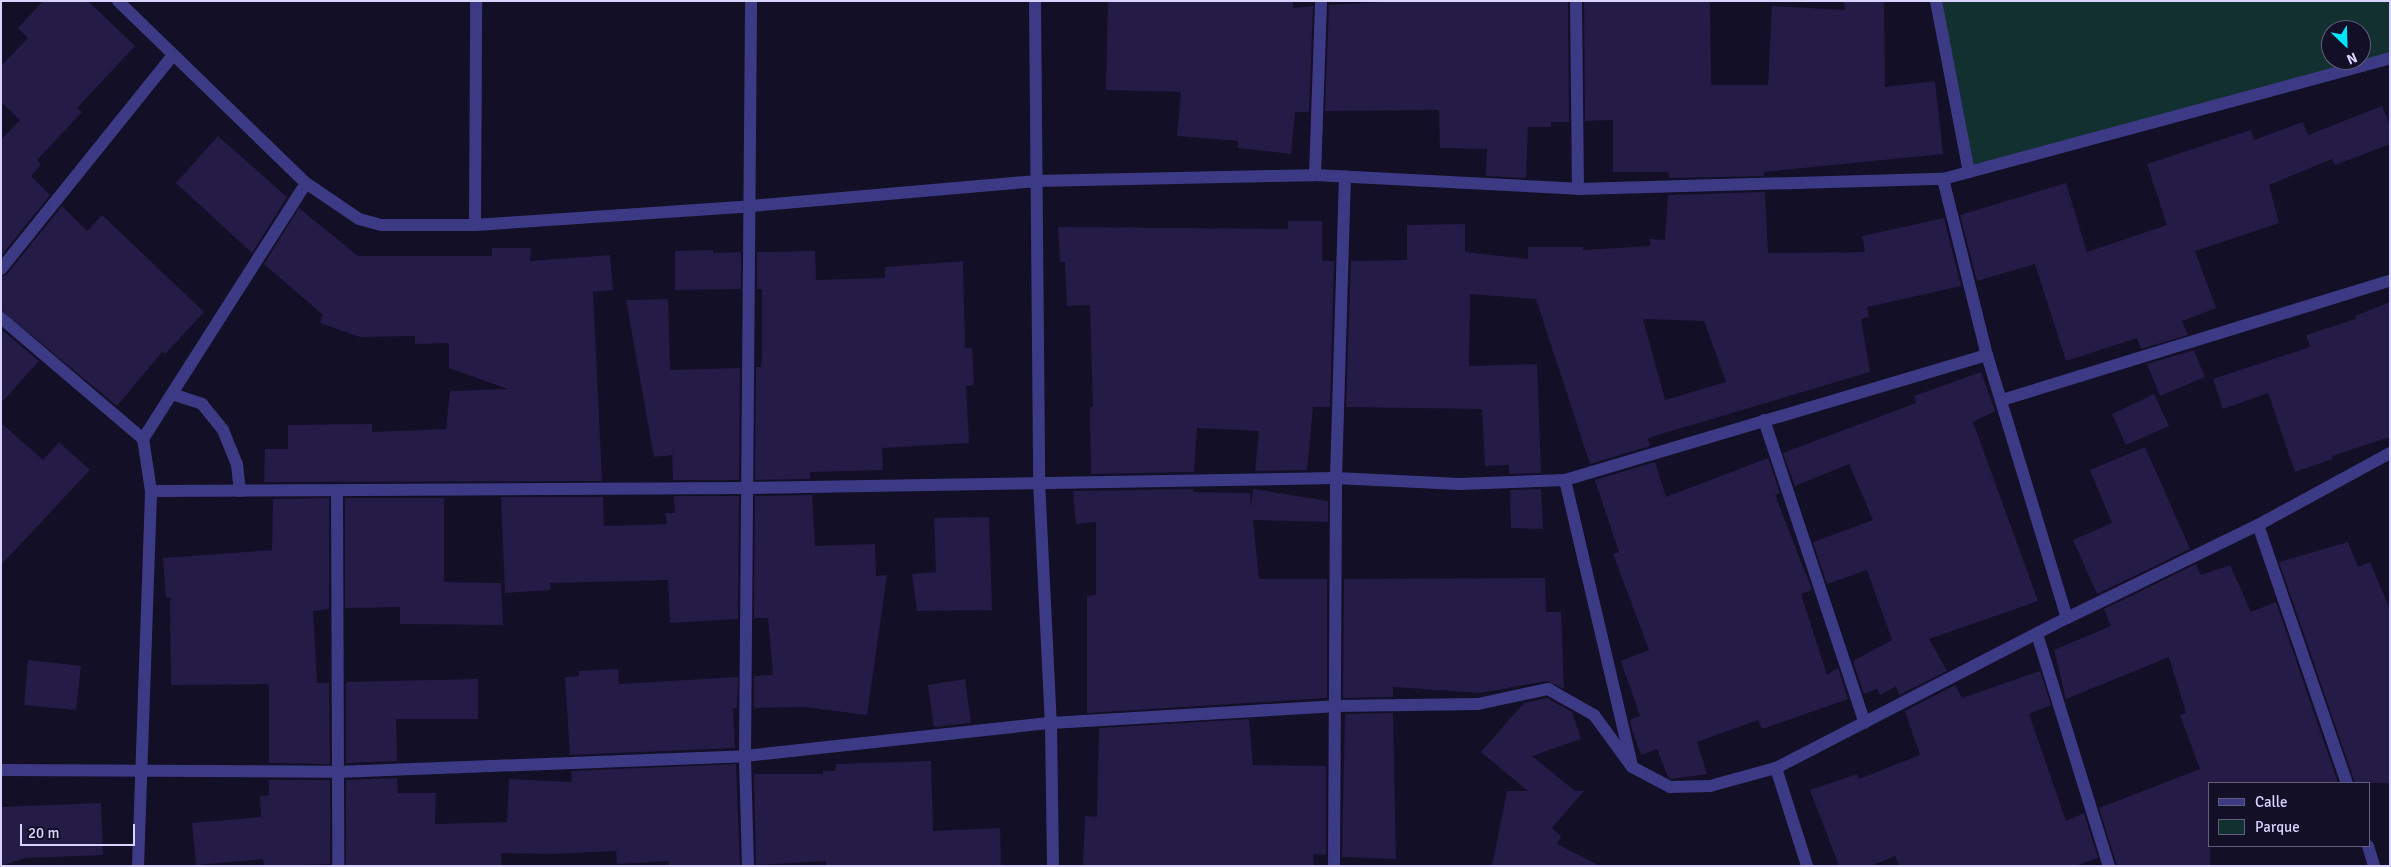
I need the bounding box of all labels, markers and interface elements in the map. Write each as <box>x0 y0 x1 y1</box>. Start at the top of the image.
north arrow <box>2321 20 2371 70</box>
text: N <box>2344 48 2360 68</box>
legend <box>2208 782 2371 847</box>
text: Calle <box>2255 793 2288 811</box>
scale bar <box>22 814 138 846</box>
text: Parque <box>2255 818 2300 836</box>
text: 20 m <box>28 824 59 842</box>

